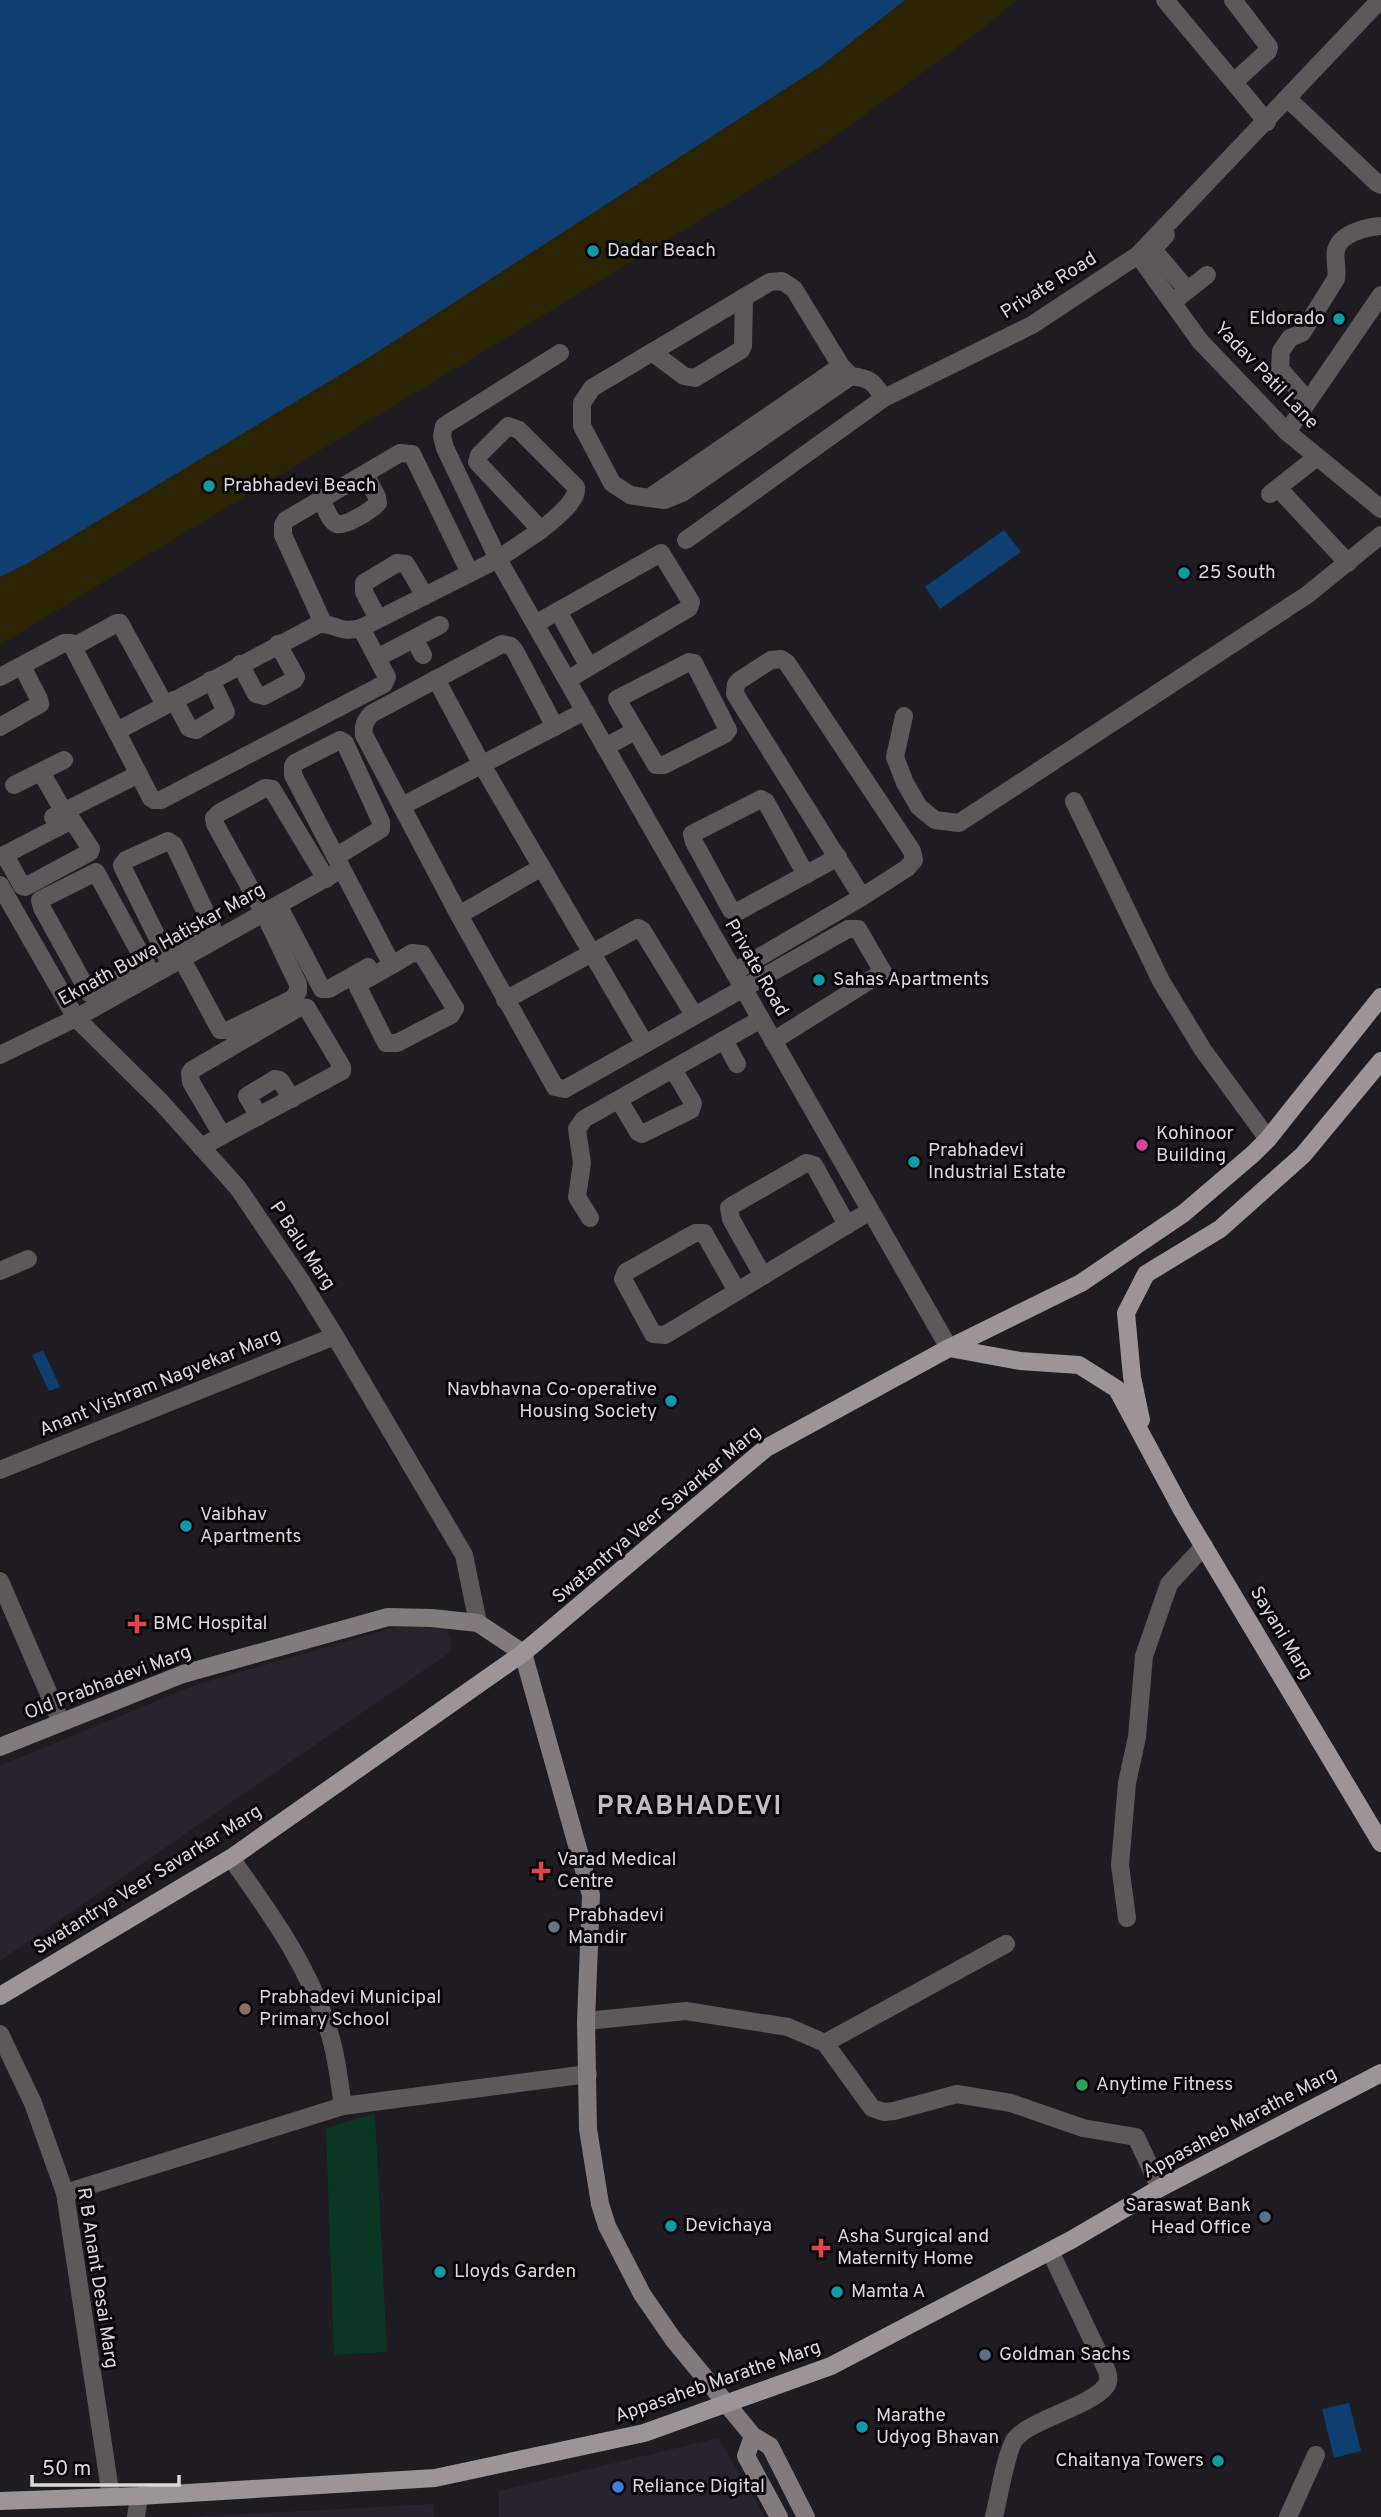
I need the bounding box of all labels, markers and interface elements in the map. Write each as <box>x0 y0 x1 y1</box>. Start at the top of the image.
place label: Dadar Beach <box>607 239 716 263</box>
marker: Dadar Beach <box>585 243 601 259</box>
street label: Private Road <box>996 247 1102 325</box>
place label: Eldorado <box>1249 307 1325 331</box>
marker: Eldorado <box>1331 311 1347 327</box>
street label: Yadav Patil Lane <box>1209 317 1323 435</box>
place label: Prabhadevi Beach <box>223 474 377 498</box>
marker: Prabhadevi Beach <box>201 478 217 494</box>
place label: 25 South <box>1198 561 1276 585</box>
marker: 25 South <box>1176 565 1192 581</box>
street label: Eknath Buwa Hatiskar Marg <box>55 878 269 1012</box>
street label: Private Road <box>718 915 794 1021</box>
place label: Sahas Apartments <box>833 968 989 992</box>
marker: Sahas Apartments <box>811 972 827 988</box>
place label: Kohinoor Building <box>1156 1122 1235 1168</box>
marker: Kohinoor Building <box>1134 1137 1150 1153</box>
place label: Prabhadevi Industrial Estate <box>928 1139 1066 1185</box>
marker: Prabhadevi Industrial Estate <box>906 1154 922 1170</box>
street label: P Balu Marg <box>264 1197 340 1295</box>
street label: Anant Vishram Nagvekar Marg <box>36 1323 284 1443</box>
place label: Navbhavna Co-operative Housing Society <box>447 1378 657 1424</box>
marker: Navbhavna Co-operative Housing Society <box>663 1393 679 1409</box>
street label: Swatantrya Veer Savarkar Marg <box>548 1421 766 1609</box>
place label: Vaibhav Apartments <box>200 1503 301 1549</box>
marker: Vaibhav Apartments <box>178 1518 194 1534</box>
street label: Sayani Marg <box>1244 1582 1318 1684</box>
place label: BMC Hospital <box>153 1612 268 1636</box>
marker: BMC Hospital <box>127 1614 147 1634</box>
street label: Old Prabhadevi Marg <box>21 1640 195 1726</box>
district label: PRABHADEVI <box>597 1791 783 1824</box>
street label: Swatantrya Veer Savarkar Marg <box>29 1800 267 1960</box>
place label: Varad Medical Centre <box>557 1848 676 1894</box>
marker: Varad Medical Centre <box>531 1861 551 1881</box>
place label: Prabhadevi Mandir <box>568 1904 664 1950</box>
marker: Prabhadevi Mandir <box>546 1919 562 1935</box>
place label: Prabhadevi Municipal Primary School <box>259 1986 441 2032</box>
marker: Prabhadevi Municipal Primary School <box>237 2001 253 2017</box>
street label: Appasaheb Marathe Marg <box>1139 2062 1341 2184</box>
place label: Anytime Fitness <box>1096 2073 1233 2097</box>
marker: Anytime Fitness <box>1074 2077 1090 2093</box>
street label: R B Anant Desai Marg <box>71 2186 123 2370</box>
place label: Saraswat Bank Head Office <box>1125 2194 1251 2240</box>
marker: Saraswat Bank Head Office <box>1257 2209 1273 2225</box>
place label: Devichaya <box>685 2214 772 2238</box>
marker: Devichaya <box>663 2218 679 2234</box>
place label: Asha Surgical and Maternity Home <box>837 2225 989 2271</box>
marker: Asha Surgical and Maternity Home <box>811 2238 831 2258</box>
place label: Lloyds Garden <box>454 2260 576 2284</box>
marker: Lloyds Garden <box>432 2264 448 2280</box>
place label: Mamta A <box>851 2280 925 2304</box>
marker: Mamta A <box>829 2284 845 2300</box>
street label: Appasaheb Marathe Marg <box>612 2335 824 2429</box>
place label: Goldman Sachs <box>999 2343 1131 2367</box>
marker: Goldman Sachs <box>977 2347 993 2363</box>
place label: Marathe Udyog Bhavan <box>876 2404 999 2450</box>
marker: Marathe Udyog Bhavan <box>854 2419 870 2435</box>
scale bar <box>32 2444 178 2488</box>
place label: Chaitanya Towers <box>1055 2449 1204 2473</box>
marker: Chaitanya Towers <box>1210 2453 1226 2469</box>
text: 50 m <box>42 2456 91 2483</box>
place label: Reliance Digital <box>632 2475 765 2499</box>
marker: Reliance Digital <box>610 2479 626 2495</box>

